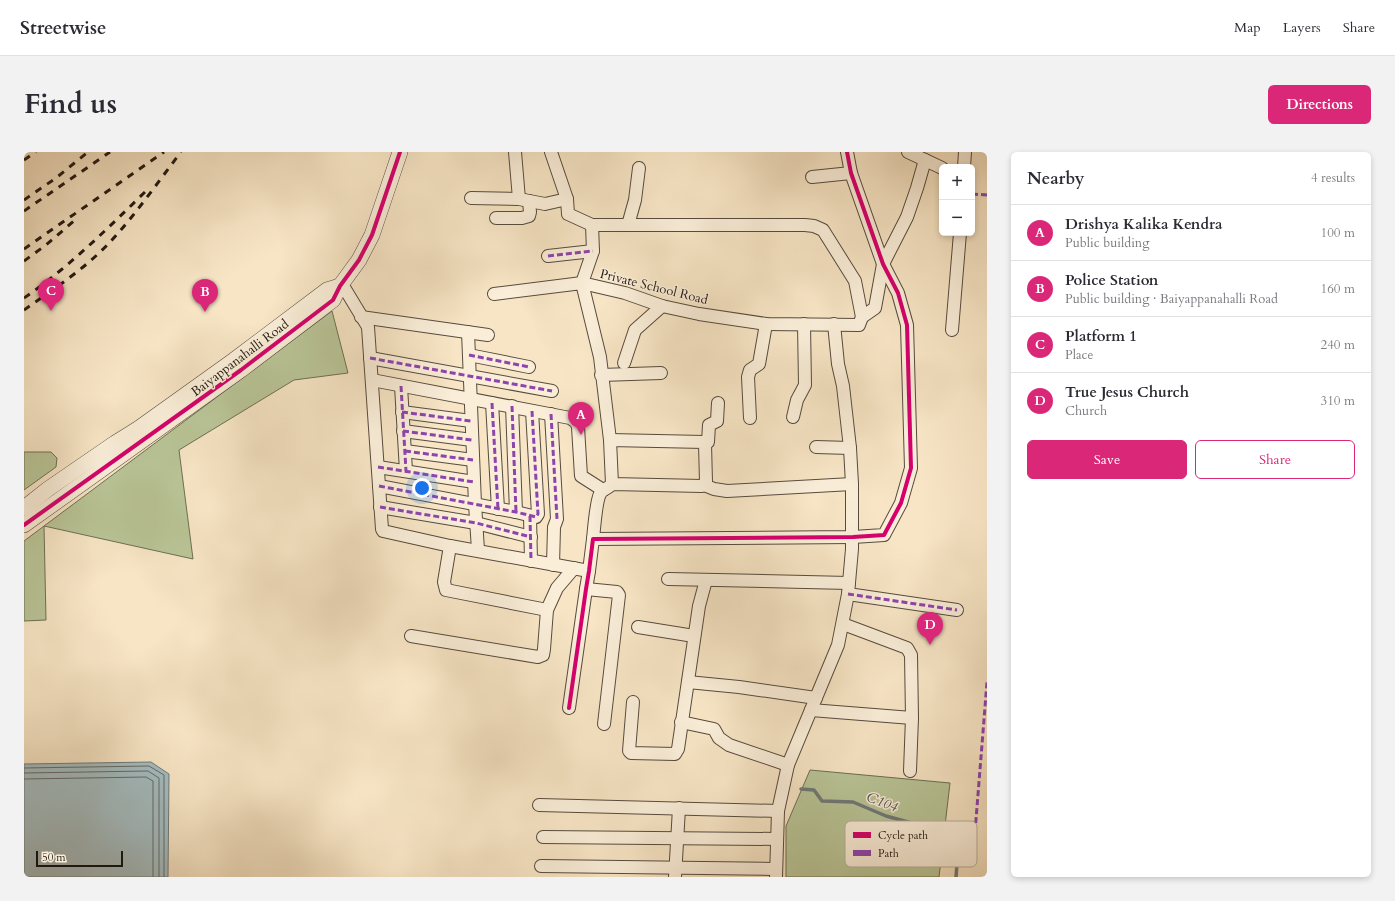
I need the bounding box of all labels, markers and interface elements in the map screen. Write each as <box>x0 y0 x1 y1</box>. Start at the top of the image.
text: Streetwise <box>20 15 107 41</box>
text: Map <box>1234 18 1261 37</box>
text: Layers <box>1283 18 1321 37</box>
text: Share <box>1343 18 1375 37</box>
text: Find us <box>24 85 117 123</box>
button: Directions <box>1268 85 1371 124</box>
map controls <box>939 164 975 236</box>
button: + <box>939 164 975 200</box>
text: Nearby <box>1027 167 1084 190</box>
text: 4 results <box>1311 169 1355 187</box>
button: − <box>939 200 975 236</box>
text: Drishya Kalika Kendra <box>1065 214 1223 234</box>
text: A <box>1035 224 1045 242</box>
text: 100 m <box>1321 224 1355 242</box>
text: Public building <box>1065 234 1150 252</box>
street label: Private School Road <box>598 265 710 309</box>
text: Police Station <box>1065 270 1158 290</box>
pin: C <box>38 278 64 311</box>
pin: B <box>192 279 218 312</box>
text: B <box>1035 280 1045 298</box>
text: 160 m <box>1321 280 1355 298</box>
text: Public building · Baiyappanahalli Road <box>1065 290 1278 308</box>
street label: Baiyappanahalli Road <box>187 315 293 401</box>
text: Platform 1 <box>1065 326 1137 346</box>
text: C <box>1035 336 1045 354</box>
text: 240 m <box>1321 336 1355 354</box>
text: Place <box>1065 346 1093 364</box>
text: True Jesus Church <box>1065 382 1189 402</box>
text: D <box>1034 392 1046 410</box>
text: 310 m <box>1321 392 1355 410</box>
pin: A <box>568 402 594 435</box>
text: Church <box>1065 402 1107 420</box>
button: Save <box>1027 440 1187 479</box>
button: Share <box>1195 440 1355 479</box>
your location <box>412 478 432 498</box>
pin: D <box>917 612 943 645</box>
water label: C104 <box>864 787 901 817</box>
legend <box>845 821 977 867</box>
text: Cycle path <box>878 828 928 843</box>
text: Path <box>878 846 899 861</box>
scale bar <box>36 849 123 868</box>
text: 50 m <box>42 850 66 865</box>

